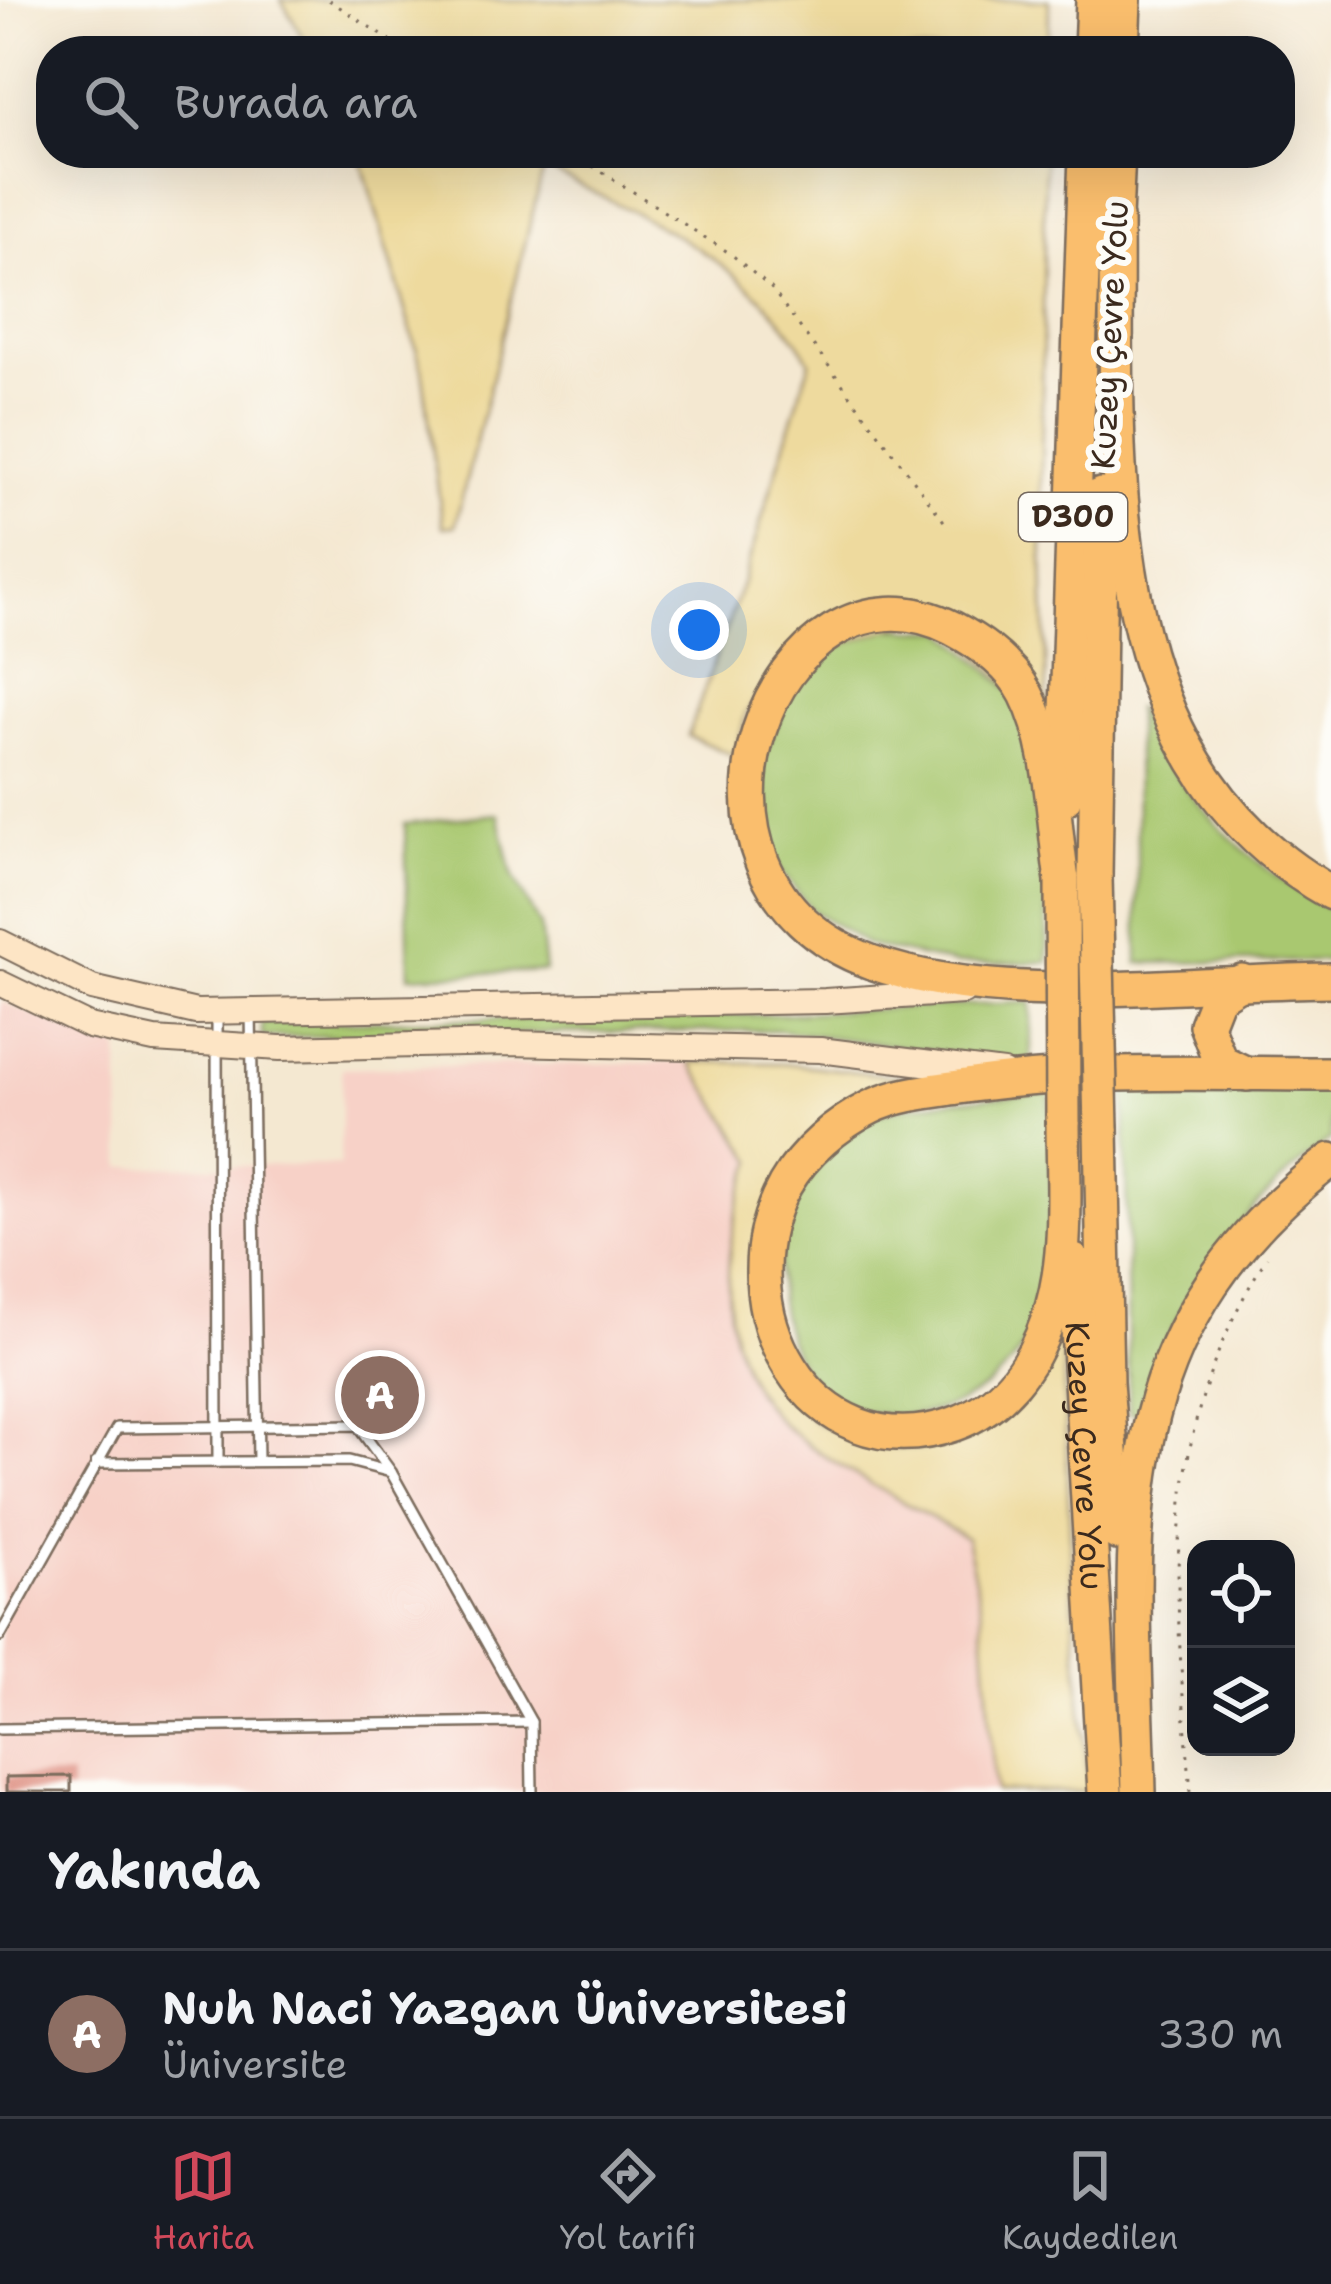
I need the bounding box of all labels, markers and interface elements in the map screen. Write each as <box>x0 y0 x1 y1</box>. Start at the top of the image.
search box <box>36 36 1295 168</box>
icon: search <box>78 69 144 135</box>
text: Burada ara <box>174 72 417 132</box>
street label: Kuzey Çevre Yolu <box>1080 199 1139 471</box>
road number: D300 <box>1019 493 1127 541</box>
your location <box>669 600 729 660</box>
street label: Kuzey Çevre Yolu <box>1055 1320 1115 1591</box>
pin: A <box>341 1350 419 1440</box>
map controls <box>1187 1540 1295 1756</box>
button: locate <box>1187 1540 1295 1648</box>
button: layers <box>1187 1648 1295 1756</box>
text: Yakında <box>48 1836 260 1904</box>
text: Nuh Naci Yazgan Üniversitesi <box>162 1978 848 2038</box>
text: A <box>72 2008 102 2060</box>
text: 330 m <box>1157 2008 1283 2060</box>
text: Üniversite <box>162 2038 347 2090</box>
tab: Harita <box>153 2143 254 2260</box>
tab: Yol tarifi <box>559 2143 696 2260</box>
tab: Kaydedilen <box>1002 2143 1178 2260</box>

